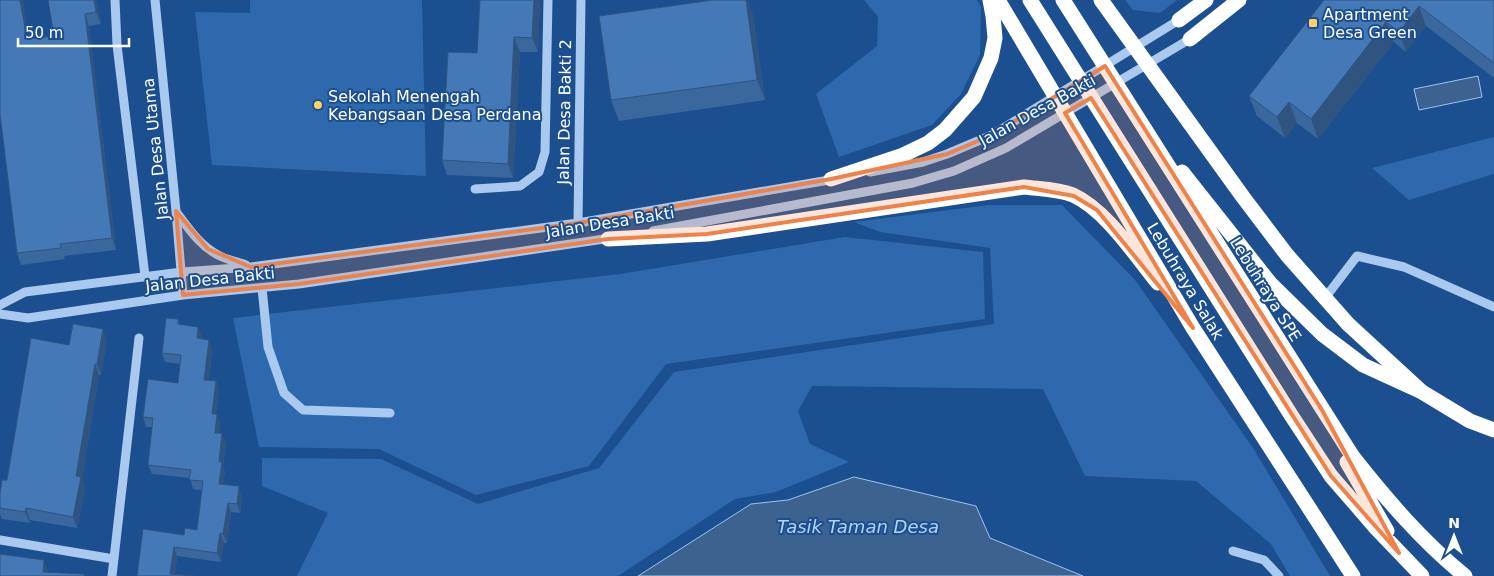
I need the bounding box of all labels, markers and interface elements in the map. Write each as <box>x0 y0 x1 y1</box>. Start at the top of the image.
place label: Apartment Desa Green <box>1323 5 1417 42</box>
scale bar <box>18 15 129 47</box>
marker: Apartment Desa Green <box>1307 17 1319 29</box>
text: 50 m <box>25 24 63 42</box>
street label: Jalan Desa Bakti 2 <box>554 39 575 186</box>
street label: Jalan Desa Bakti <box>975 71 1099 151</box>
street label: Jalan Desa Utama <box>139 77 173 222</box>
place label: Sekolah Menengah Kebangsaan Desa Perdana <box>328 87 541 124</box>
marker: Sekolah Menengah Kebangsaan Desa Perdana <box>312 99 324 111</box>
street label: Jalan Desa Bakti <box>543 203 676 242</box>
street label: Lebuhraya Salak <box>1143 219 1228 344</box>
street label: Lebuhraya SPE <box>1226 234 1305 345</box>
street label: Jalan Desa Bakti <box>143 263 276 296</box>
north arrow <box>1429 511 1479 561</box>
text: N <box>1448 515 1460 531</box>
water label: Tasik Taman Desa <box>777 516 939 537</box>

